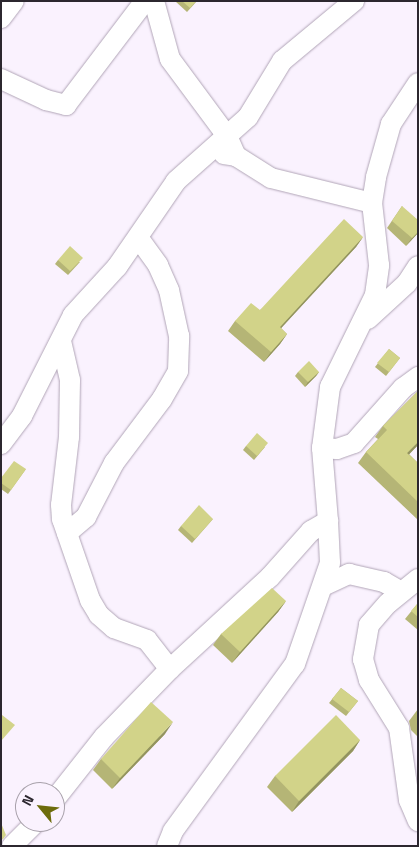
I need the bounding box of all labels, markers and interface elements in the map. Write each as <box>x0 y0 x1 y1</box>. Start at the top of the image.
north arrow <box>15 782 65 832</box>
text: N <box>16 791 39 809</box>

